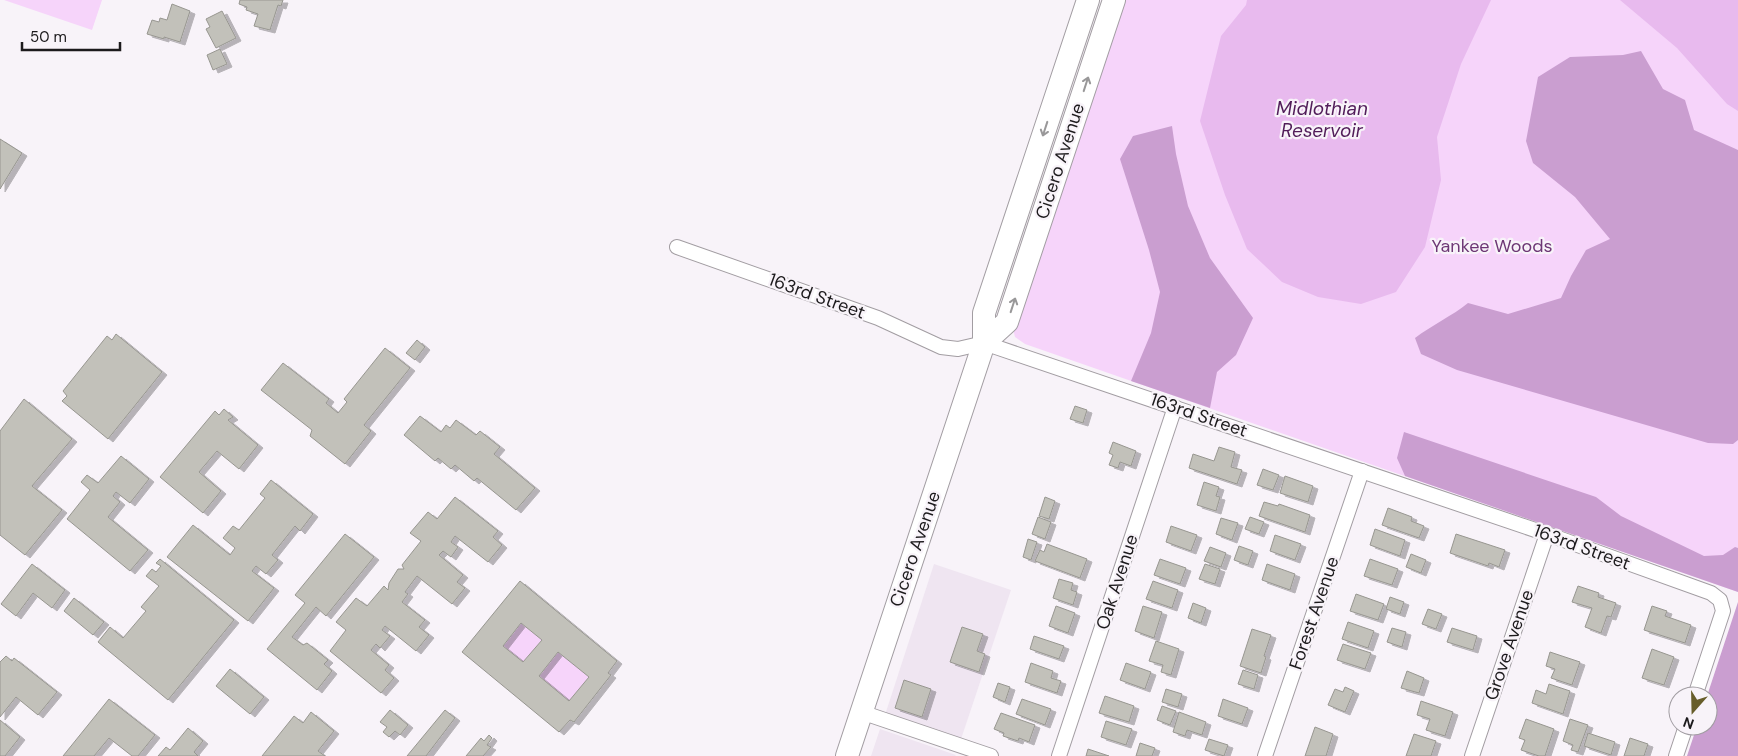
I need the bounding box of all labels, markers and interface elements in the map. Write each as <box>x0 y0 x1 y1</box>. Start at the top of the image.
scale bar <box>22 20 120 52</box>
text: 50 m <box>30 27 67 47</box>
one-way arrow <box>1082 77 1091 92</box>
water label: Midlothian Reservoir <box>1276 96 1368 143</box>
street label: Cicero Avenue <box>1030 100 1090 222</box>
one-way arrow <box>1040 121 1049 137</box>
park label: Yankee Woods <box>1431 234 1553 258</box>
street label: 163rd Street <box>765 267 869 325</box>
one-way arrow <box>1008 297 1018 313</box>
street label: 163rd Street <box>1147 387 1251 443</box>
street label: Cicero Avenue <box>884 488 946 610</box>
street label: 163rd Street <box>1530 518 1634 576</box>
street label: Oak Avenue <box>1090 531 1144 633</box>
street label: Forest Avenue <box>1283 553 1345 673</box>
street label: Grove Avenue <box>1479 587 1539 703</box>
north arrow <box>1668 686 1718 736</box>
text: N <box>1681 713 1696 733</box>

